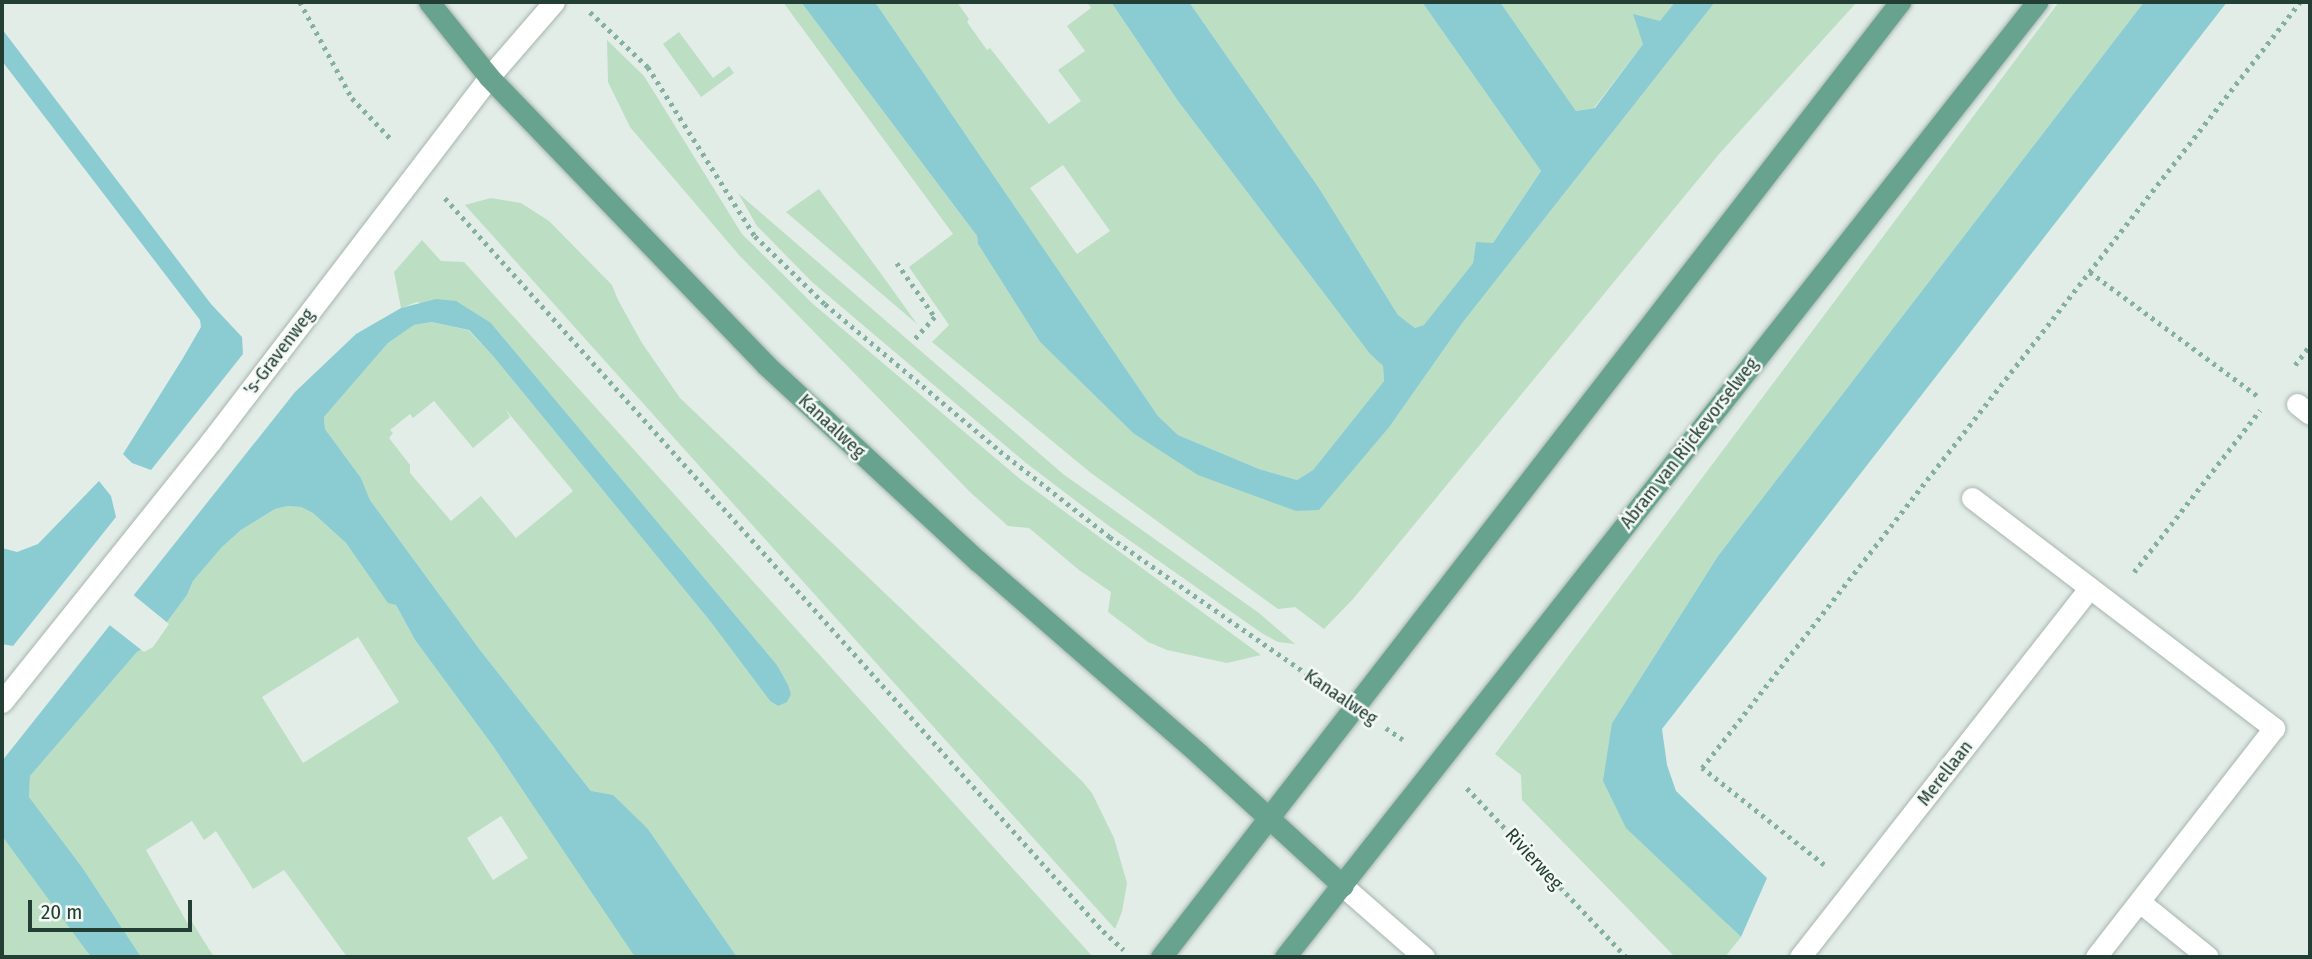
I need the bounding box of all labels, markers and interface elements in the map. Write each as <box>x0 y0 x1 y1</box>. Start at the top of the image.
street label: 's-Gravenweg <box>239 304 319 400</box>
street label: Abram van Rijckevorselweg <box>1615 353 1763 533</box>
street label: Kanaalweg <box>794 389 870 463</box>
street label: Kanaalweg <box>1300 664 1382 730</box>
street label: Merellaan <box>1912 736 1978 810</box>
street label: Rivierweg <box>1500 823 1568 895</box>
scale bar <box>32 886 196 930</box>
text: 20 m <box>41 899 82 925</box>

